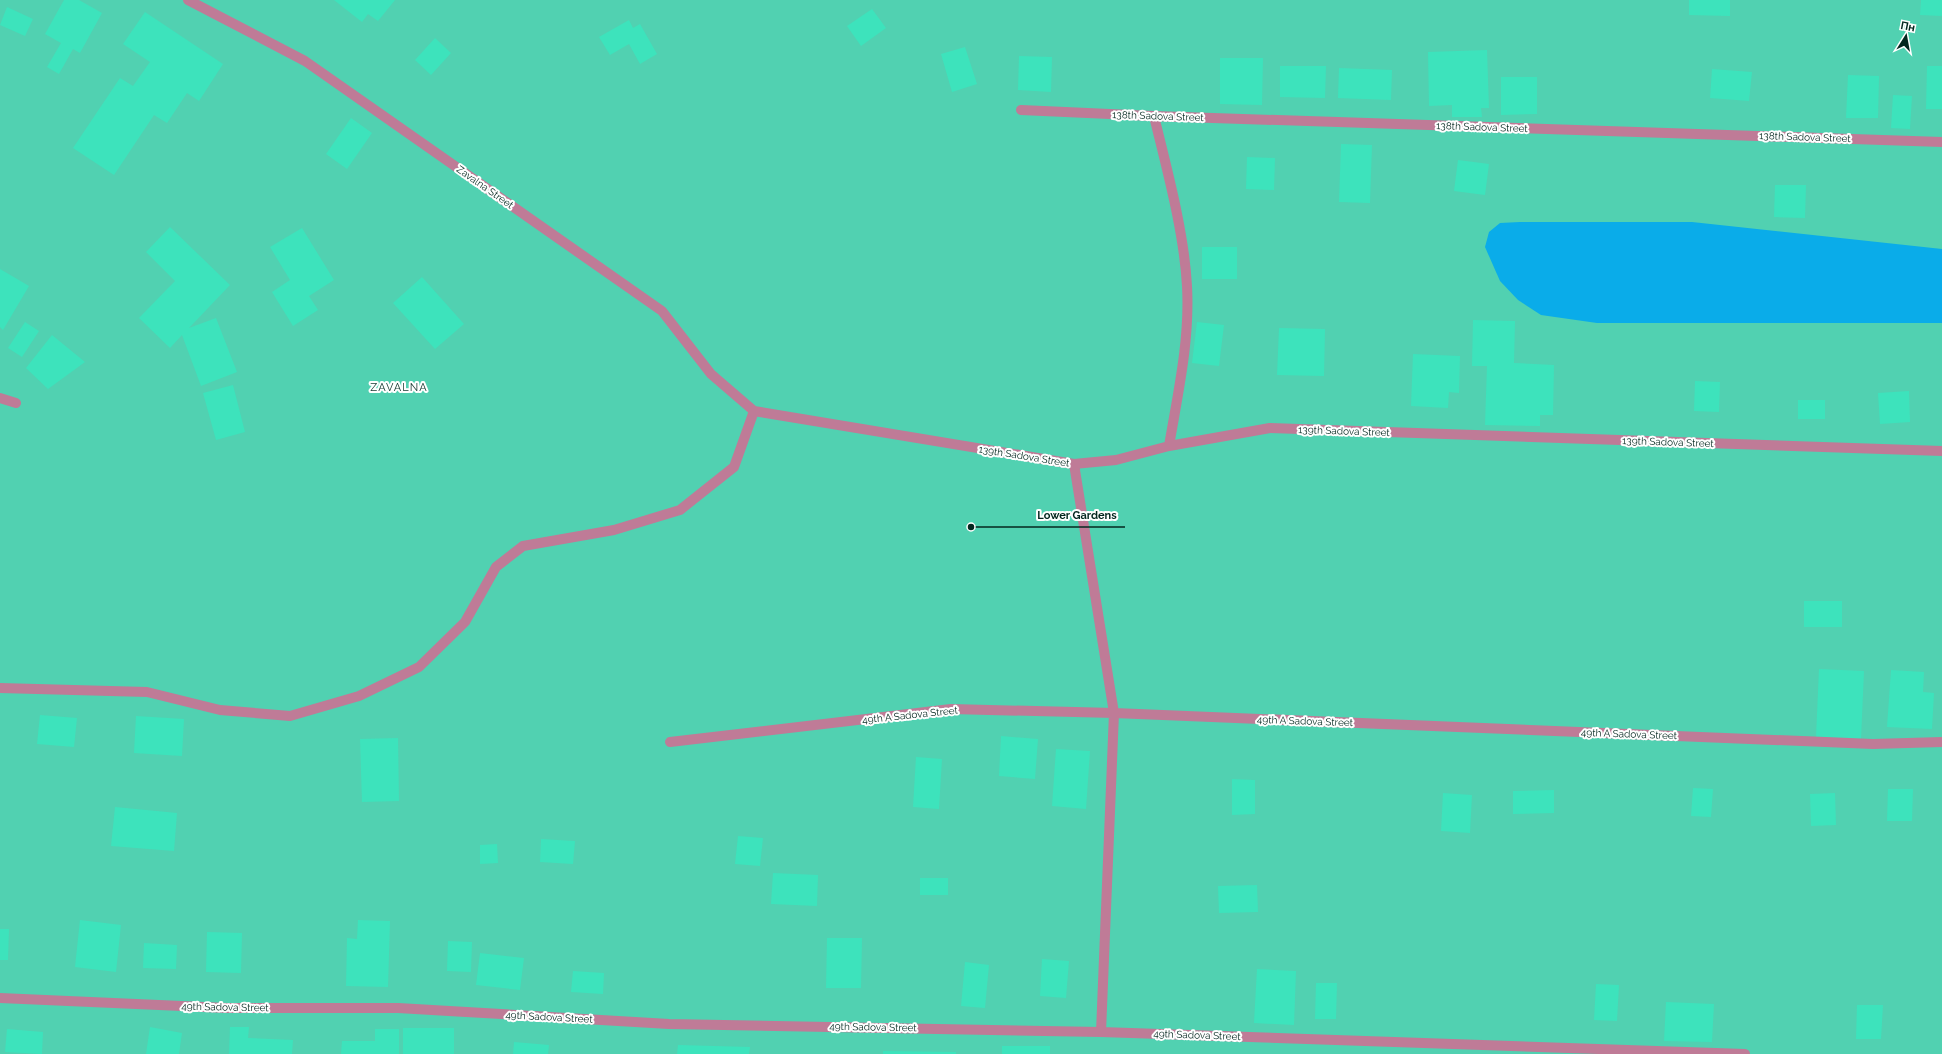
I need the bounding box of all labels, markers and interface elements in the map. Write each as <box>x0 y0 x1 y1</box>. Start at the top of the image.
north arrow <box>1886 16 1926 56</box>
text: Пн <box>1899 19 1916 34</box>
street label: 138th Sadova Street <box>1112 109 1205 123</box>
street label: 138th Sadova Street <box>1436 120 1529 134</box>
street label: 138th Sadova Street <box>1759 130 1852 144</box>
street label: Zavalna Street <box>455 163 516 211</box>
district label: ZAVALNA <box>370 381 428 394</box>
street label: 139th Sadova Street <box>1298 424 1391 438</box>
street label: 139th Sadova Street <box>1622 435 1715 449</box>
street label: 139th Sadova Street <box>978 443 1071 469</box>
callout: Lower Gardens <box>1029 504 1125 527</box>
text: Lower Gardens <box>1037 509 1117 522</box>
street label: 49th A Sadova Street <box>862 704 959 725</box>
street label: 49th A Sadova Street <box>1257 714 1354 728</box>
street label: 49th A Sadova Street <box>1581 727 1678 741</box>
street label: 49th Sadova Street <box>181 1001 269 1013</box>
street label: 49th Sadova Street <box>505 1009 594 1025</box>
street label: 49th Sadova Street <box>829 1021 917 1033</box>
street label: 49th Sadova Street <box>1153 1028 1242 1042</box>

